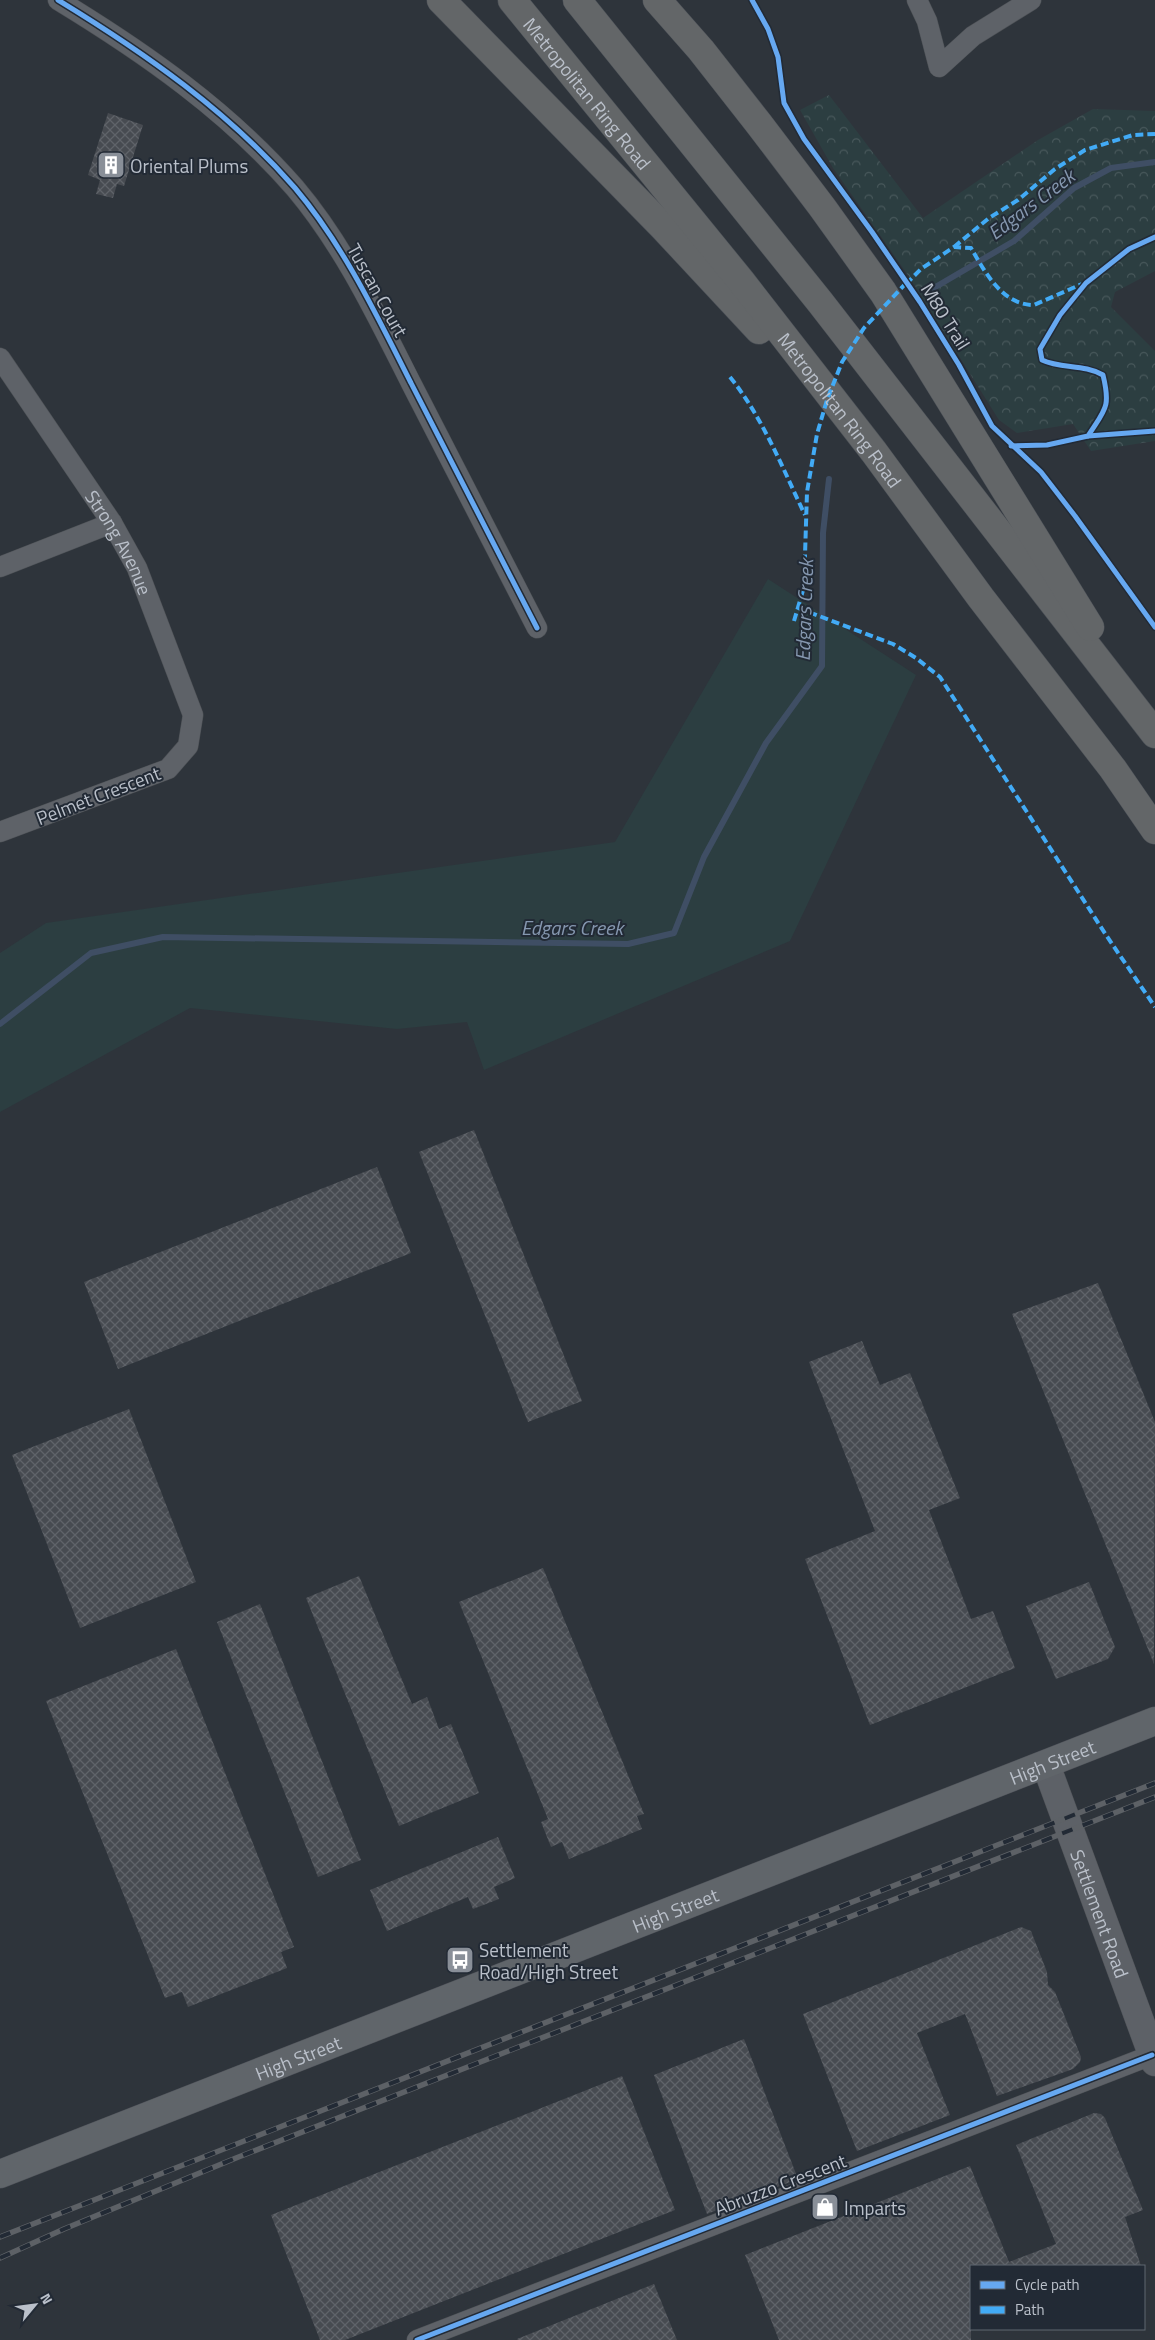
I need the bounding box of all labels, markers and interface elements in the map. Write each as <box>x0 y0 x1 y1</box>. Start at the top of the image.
street label: Metropolitan Ring Road <box>517 11 659 175</box>
building icon: Oriental Plums <box>96 150 126 180</box>
place label: Oriental Plums <box>130 151 248 180</box>
water label: Edgars Creek <box>981 160 1083 247</box>
street label: Tuscan Court <box>340 238 416 342</box>
street label: M80 Trail <box>914 277 978 355</box>
street label: Metropolitan Ring Road <box>771 326 910 493</box>
street label: Strong Avenue <box>79 484 160 599</box>
water label: Edgars Creek <box>787 556 821 662</box>
street label: Pelmet Crescent <box>32 758 165 832</box>
water label: Edgars Creek <box>521 912 625 943</box>
street label: High Street <box>1005 1731 1100 1791</box>
street label: Settlement Road <box>1064 1845 1137 1982</box>
street label: High Street <box>628 1879 723 1939</box>
place label: Settlement Road/High Street <box>479 1935 618 1986</box>
bus stop icon: Settlement Road/High Street <box>445 1945 475 1975</box>
street label: High Street <box>251 2027 345 2087</box>
street label: Abruzzo Crescent <box>710 2145 850 2222</box>
shop icon: Imparts <box>810 2192 840 2222</box>
place label: Imparts <box>844 2193 906 2222</box>
legend <box>970 2265 1145 2330</box>
text: Cycle path <box>1015 2273 1080 2296</box>
north arrow <box>10 2280 60 2330</box>
text: N <box>35 2289 58 2308</box>
text: Path <box>1015 2298 1045 2321</box>

